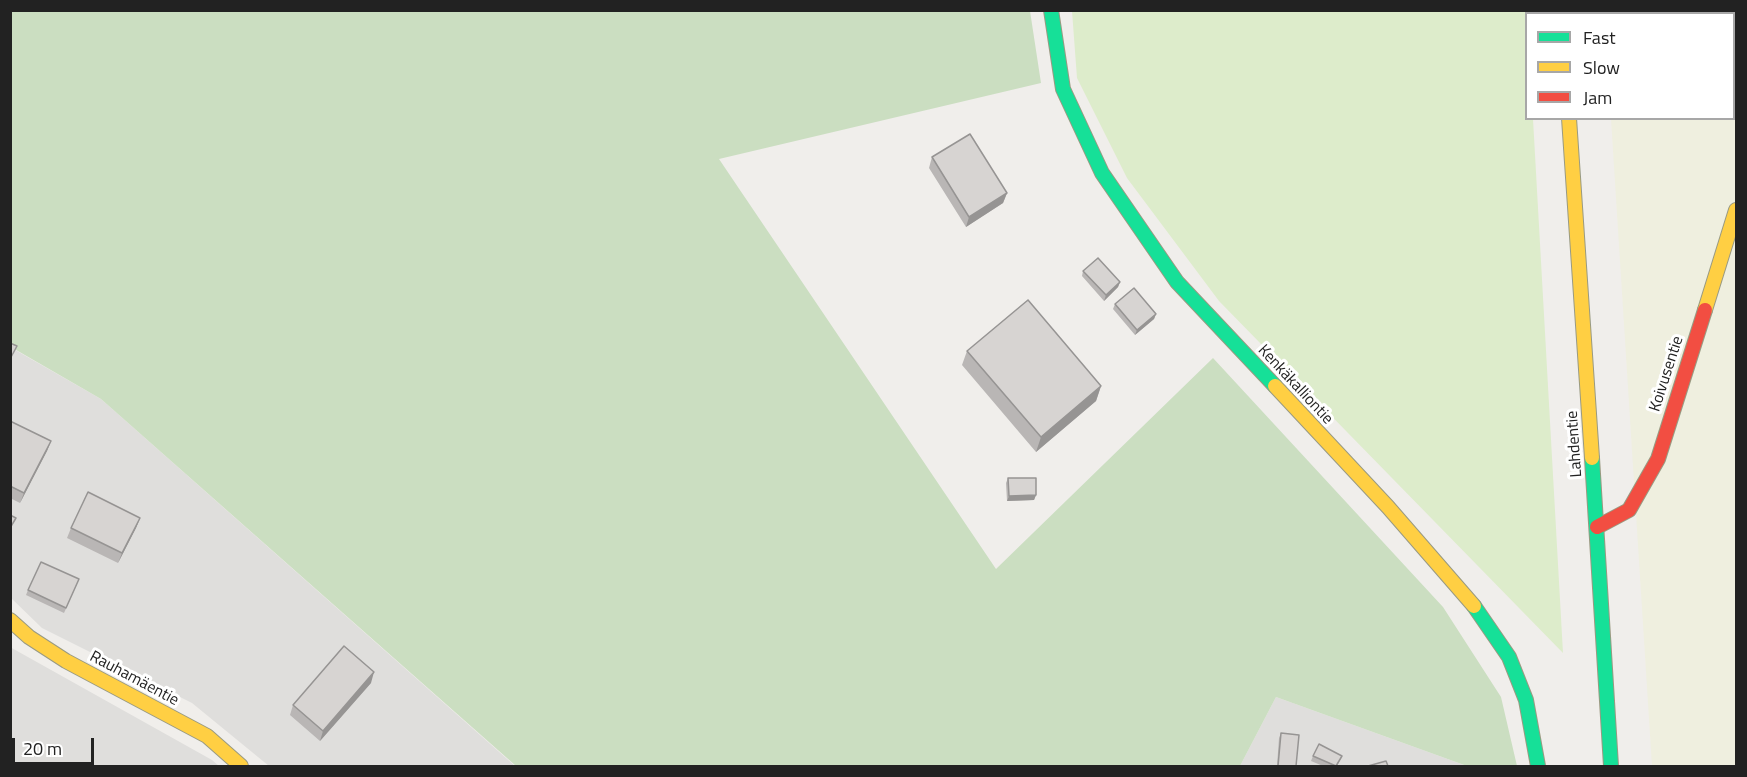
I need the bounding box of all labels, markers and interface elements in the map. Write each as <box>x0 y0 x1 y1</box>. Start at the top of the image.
legend <box>1525 12 1735 120</box>
text: Fast <box>1583 24 1616 51</box>
text: Slow <box>1583 54 1620 81</box>
text: Jam <box>1583 84 1612 111</box>
street label: Koivusentie <box>1646 334 1688 414</box>
street label: Kenkäkalliontie <box>1253 341 1337 429</box>
street label: Lahdentie <box>1563 410 1587 478</box>
street label: Rauhamäentie <box>86 647 182 711</box>
scale bar <box>15 726 98 764</box>
text: 20 m <box>23 735 62 762</box>

